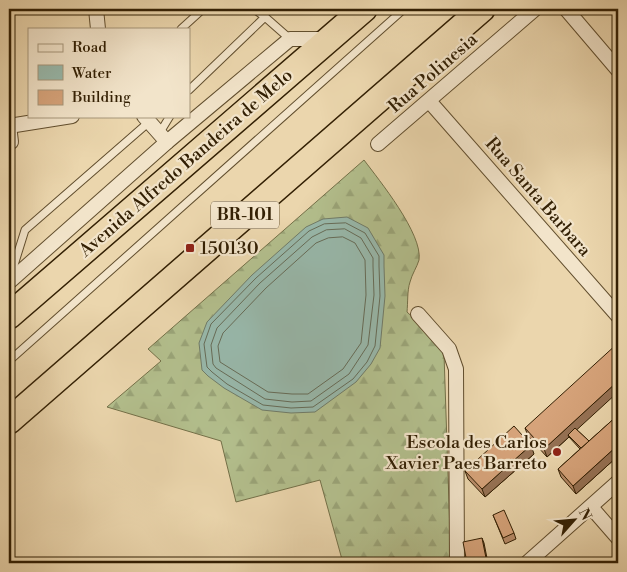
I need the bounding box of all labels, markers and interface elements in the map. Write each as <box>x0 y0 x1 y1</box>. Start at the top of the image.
street label: Rua Polinesia <box>384 27 483 118</box>
legend <box>28 28 190 118</box>
text: Road <box>72 38 107 57</box>
text: Water <box>71 64 112 83</box>
street label: Avenida Alfredo Bandeira de Melo <box>74 64 298 263</box>
text: Building <box>71 88 131 107</box>
street label: Rua Santa Barbara <box>480 133 597 262</box>
road number: BR-101 <box>211 202 279 228</box>
place label: 150130 <box>200 237 259 260</box>
marker: 150130 <box>184 242 196 254</box>
place label: Escola des Carlos Xavier Paes Barreto <box>385 431 547 475</box>
marker: Escola des Carlos Xavier Paes Barreto <box>551 446 563 458</box>
north arrow <box>550 494 600 544</box>
text: N <box>574 506 595 524</box>

